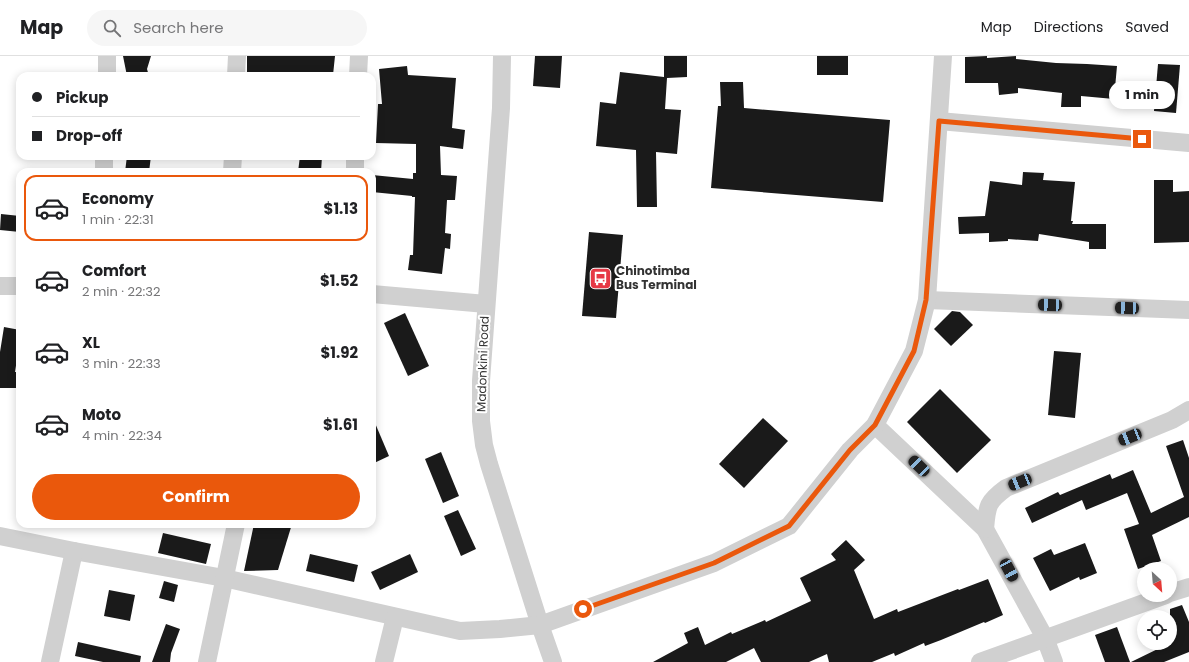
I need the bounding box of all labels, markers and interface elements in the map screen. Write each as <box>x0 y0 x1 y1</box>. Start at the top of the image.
search box <box>87 10 367 46</box>
text: Map <box>20 14 63 41</box>
icon: search <box>101 17 123 39</box>
text: Search here <box>133 17 224 38</box>
text: Map <box>981 17 1012 37</box>
text: Directions <box>1034 17 1103 37</box>
text: Saved <box>1125 17 1169 37</box>
callout: 1 min <box>1109 81 1175 109</box>
text: 1 min <box>1125 85 1159 104</box>
text: Pickup <box>56 87 108 108</box>
text: Drop-off <box>56 125 122 146</box>
route end <box>1133 130 1151 148</box>
text: Economy <box>82 188 154 209</box>
icon: car <box>34 190 70 226</box>
text: $1.13 <box>324 198 358 219</box>
text: 1 min · 22:31 <box>82 210 154 229</box>
text: Comfort <box>82 260 146 281</box>
icon: car <box>34 262 70 298</box>
place label: Chinotimba Bus Terminal <box>616 262 697 293</box>
bus stop icon: Chinotimba Bus Terminal <box>587 265 613 291</box>
text: $1.52 <box>320 270 358 291</box>
text: 2 min · 22:32 <box>82 282 160 301</box>
car <box>1038 299 1062 311</box>
car <box>1115 302 1139 314</box>
street label: Madonkini Road <box>472 316 493 412</box>
text: XL <box>82 332 100 353</box>
icon: car <box>34 334 70 370</box>
text: $1.92 <box>320 342 358 363</box>
text: 3 min · 22:33 <box>82 354 161 373</box>
text: Moto <box>82 404 121 425</box>
icon: car <box>34 406 70 442</box>
text: $1.61 <box>323 414 358 435</box>
text: 4 min · 22:34 <box>82 426 162 445</box>
car <box>1117 427 1143 447</box>
car <box>906 453 932 479</box>
car <box>1007 472 1033 492</box>
button: Confirm <box>32 474 360 520</box>
car <box>998 557 1020 583</box>
north arrow <box>1137 562 1177 602</box>
map controls <box>1137 562 1177 650</box>
route start <box>574 600 592 618</box>
button: locate <box>1137 610 1177 650</box>

